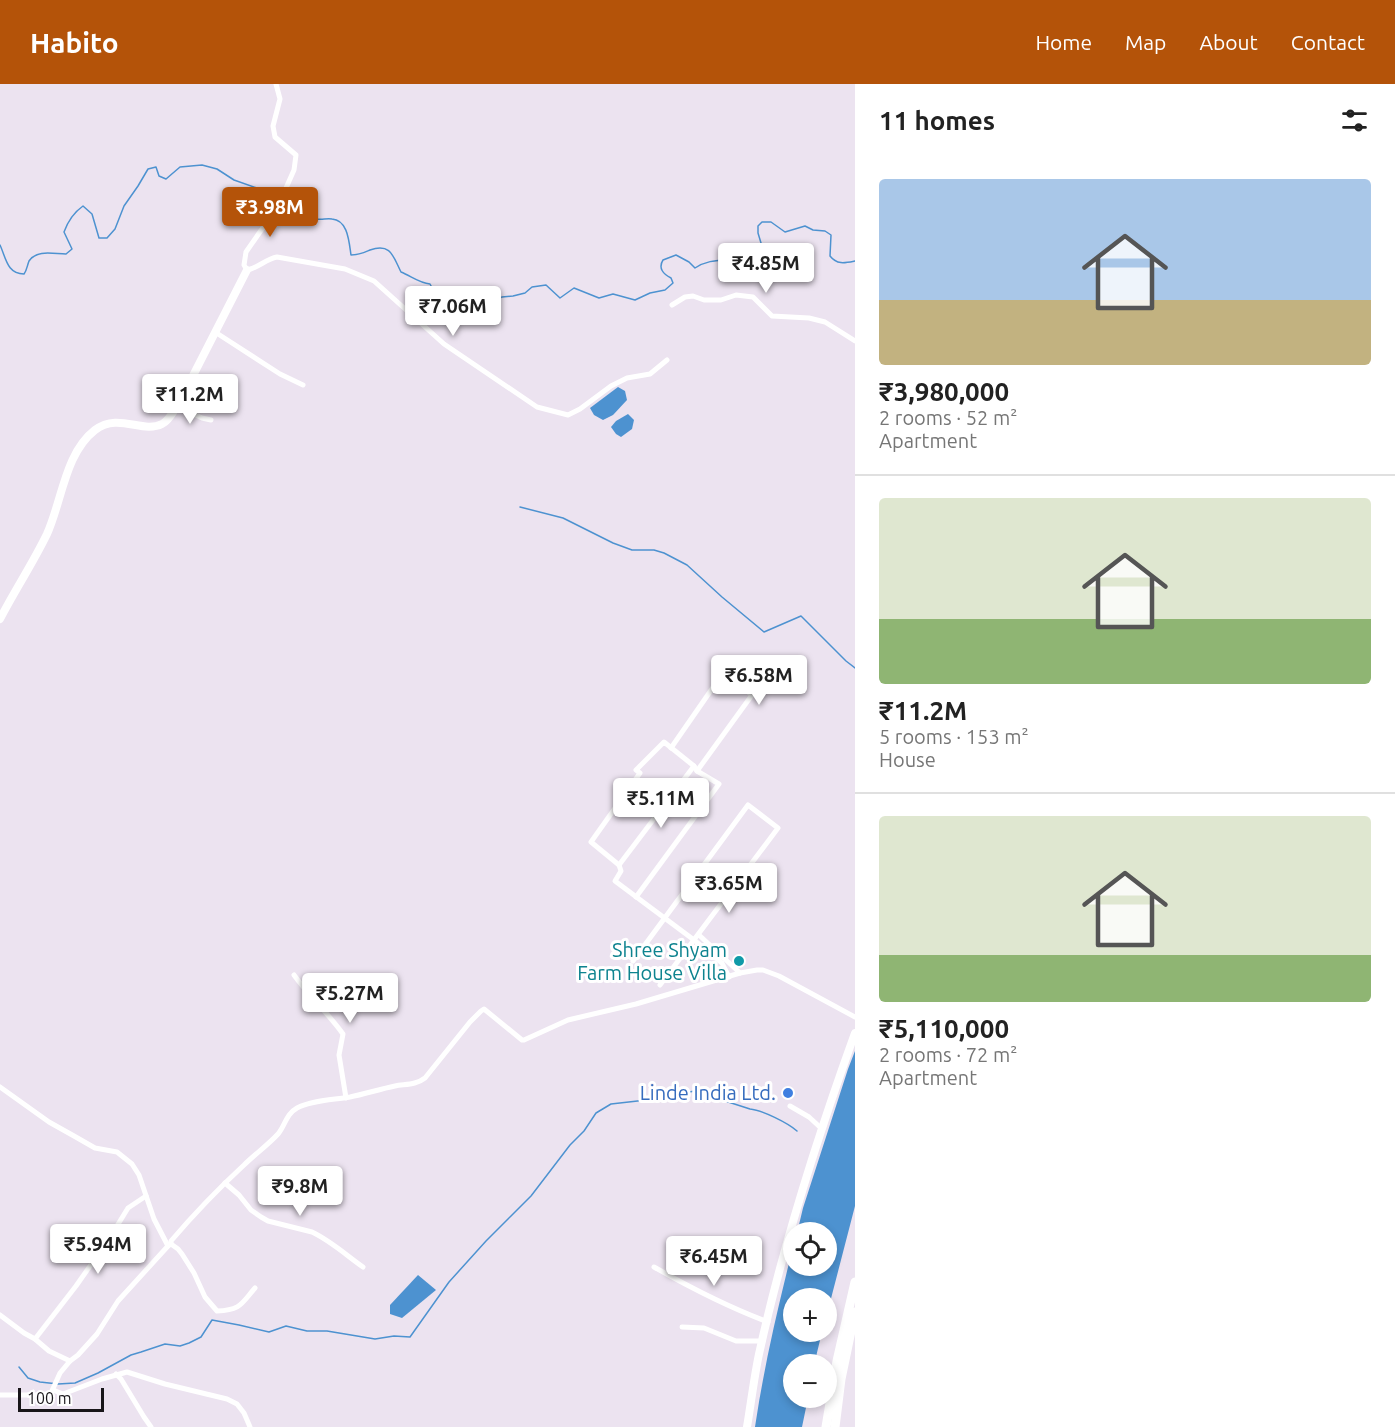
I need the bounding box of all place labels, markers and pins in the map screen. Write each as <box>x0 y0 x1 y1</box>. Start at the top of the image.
pin: ₹3.98M <box>221 187 319 238</box>
pin: ₹4.85M <box>717 243 815 294</box>
pin: ₹7.06M <box>404 286 502 337</box>
pin: ₹11.2M <box>141 374 239 425</box>
pin: ₹6.58M <box>710 655 808 706</box>
pin: ₹5.11M <box>612 778 710 829</box>
pin: ₹3.65M <box>680 863 778 914</box>
place label: Shree Shyam Farm House Villa <box>577 938 727 984</box>
marker: Shree Shyam Farm House Villa <box>732 954 746 968</box>
pin: ₹5.27M <box>301 973 399 1024</box>
place label: Linde India Ltd. <box>640 1081 776 1104</box>
marker: Linde India Ltd. <box>781 1086 795 1100</box>
pin: ₹9.8M <box>258 1166 342 1217</box>
pin: ₹5.94M <box>49 1224 147 1275</box>
pin: ₹6.45M <box>665 1236 763 1287</box>

